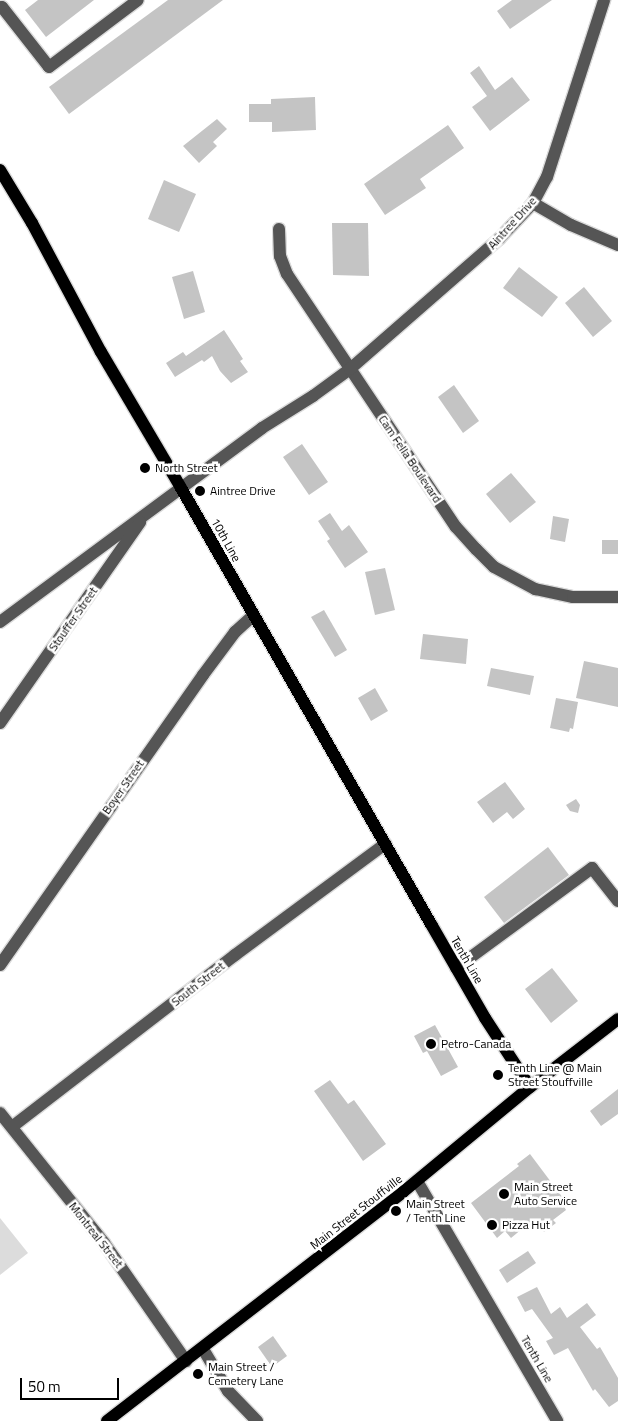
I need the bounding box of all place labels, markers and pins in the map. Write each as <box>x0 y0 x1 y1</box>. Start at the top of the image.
place label: North Street <box>155 461 218 475</box>
marker: North Street <box>139 462 151 474</box>
place label: Aintree Drive <box>210 484 275 498</box>
marker: Aintree Drive <box>194 485 206 497</box>
place label: Petro-Canada <box>441 1037 511 1051</box>
marker: Petro-Canada <box>425 1038 437 1050</box>
place label: Tenth Line @ Main Street Stouffville <box>508 1061 602 1089</box>
marker: Tenth Line @ Main Street Stouffville <box>492 1069 504 1081</box>
place label: Main Street Auto Service <box>514 1180 577 1208</box>
marker: Main Street Auto Service <box>498 1188 510 1200</box>
place label: Main Street / Tenth Line <box>406 1197 465 1225</box>
marker: Main Street / Tenth Line <box>390 1205 402 1217</box>
place label: Pizza Hut <box>502 1218 550 1232</box>
marker: Pizza Hut <box>486 1219 498 1231</box>
place label: Main Street / Cemetery Lane <box>208 1360 284 1388</box>
marker: Main Street / Cemetery Lane <box>192 1368 204 1380</box>

